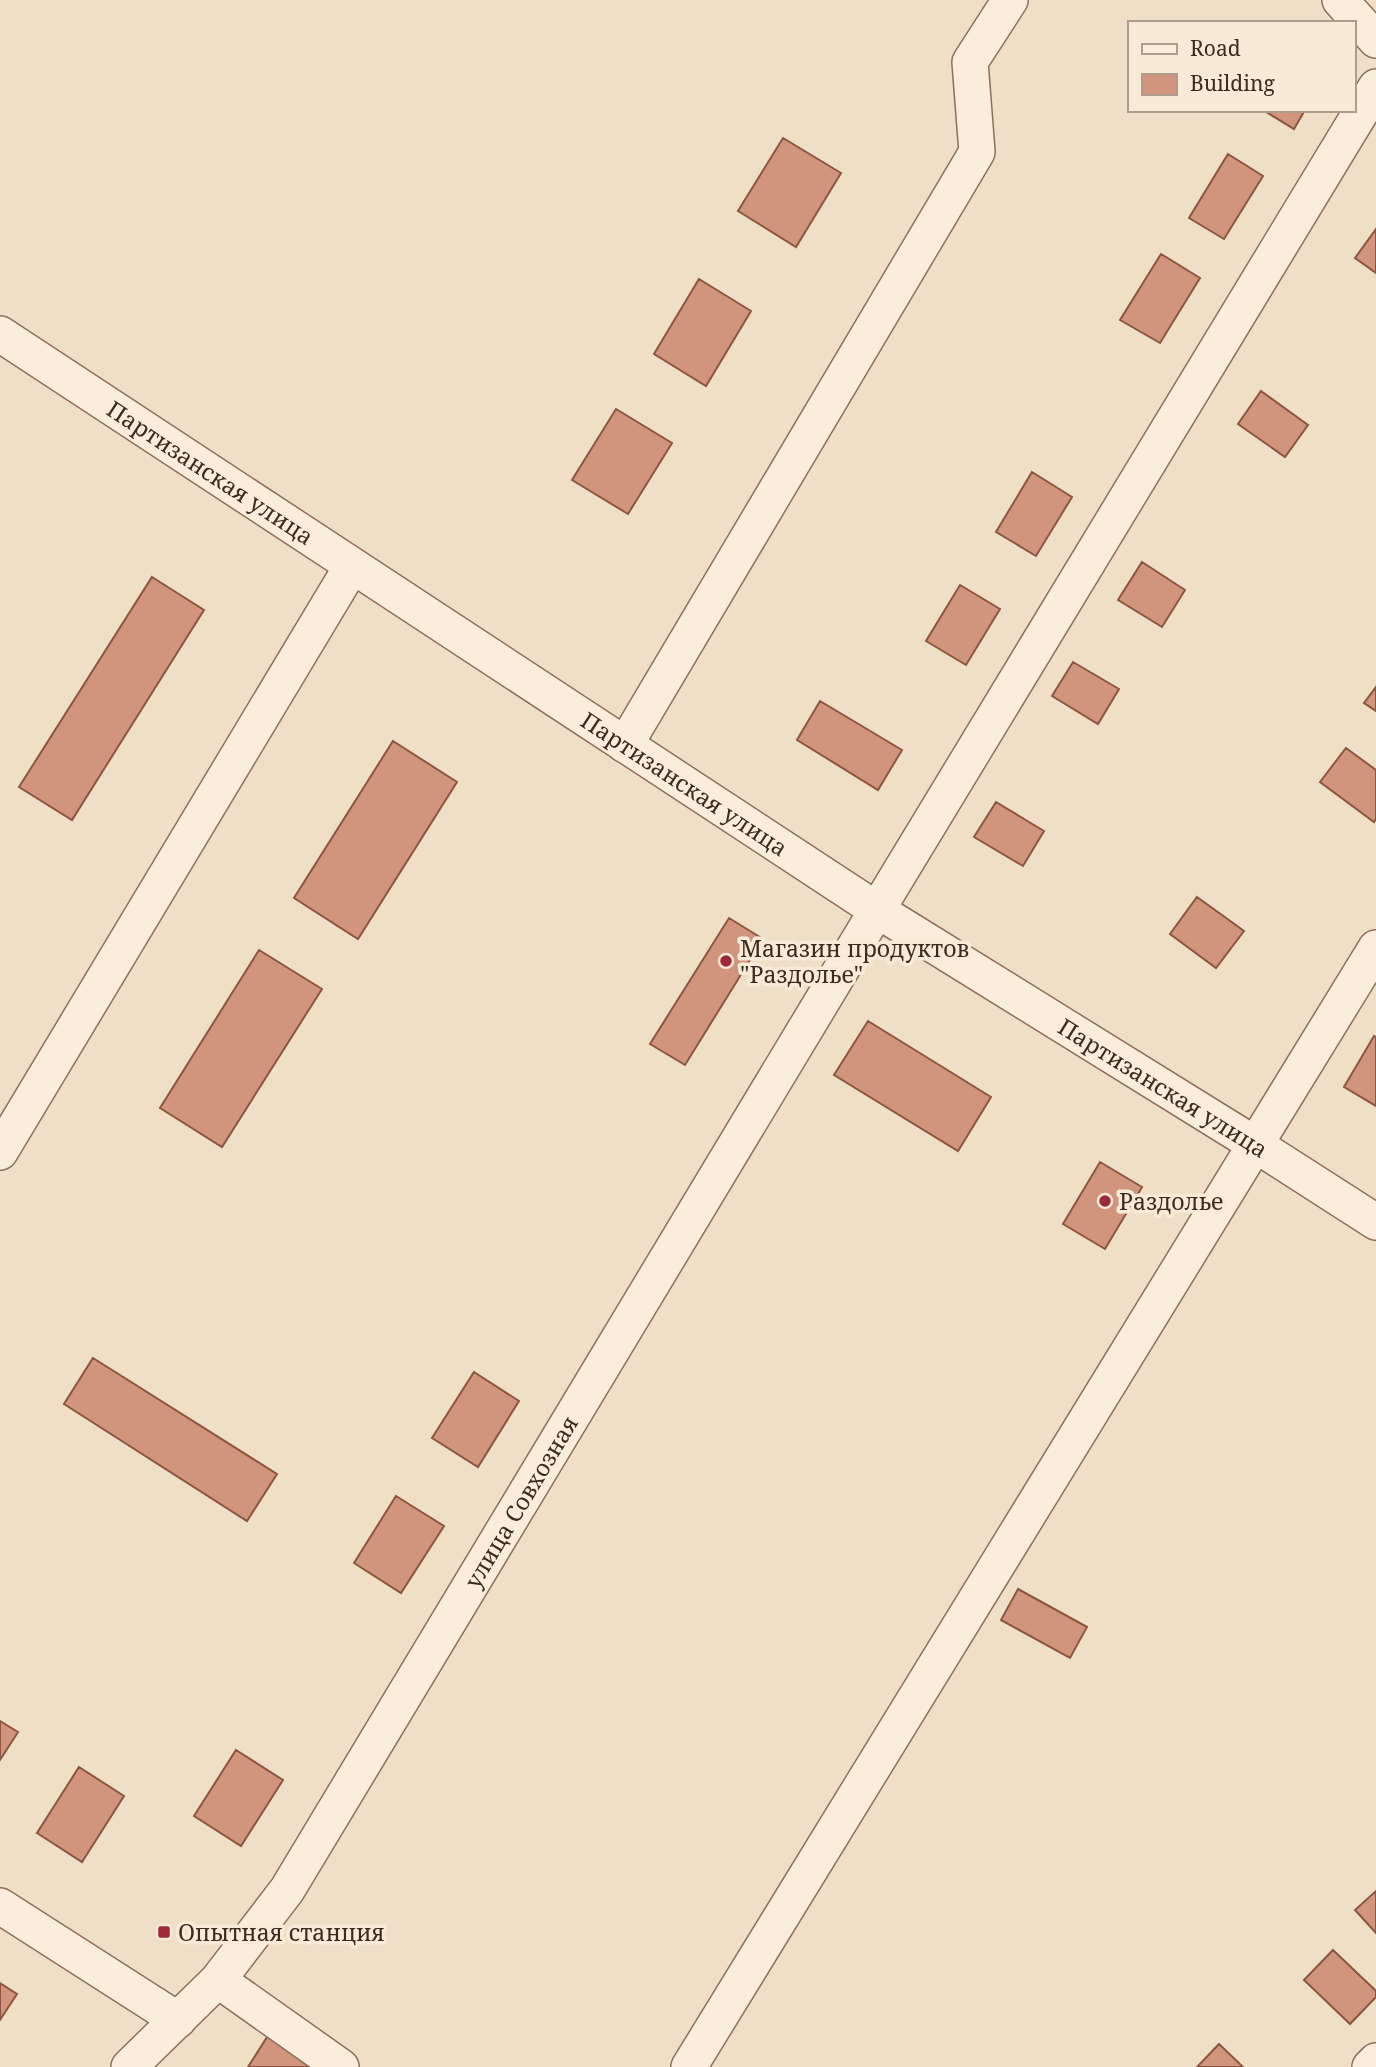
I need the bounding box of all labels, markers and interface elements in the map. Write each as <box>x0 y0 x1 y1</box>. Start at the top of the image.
legend <box>1128 21 1355 112</box>
text: Road <box>1190 34 1241 62</box>
text: Building <box>1190 69 1275 97</box>
street label: Партизанская улица <box>101 393 320 552</box>
street label: Партизанская улица <box>575 704 794 863</box>
place label: Магазин продуктов "Раздолье" <box>740 932 969 990</box>
marker: Магазин продуктов "Раздолье" <box>718 953 734 969</box>
street label: Партизанская улица <box>1052 1010 1274 1165</box>
place label: Раздолье <box>1119 1185 1223 1217</box>
marker: Раздолье <box>1097 1193 1113 1209</box>
street label: улица Совхозная <box>456 1409 585 1594</box>
place label: Опытная станция <box>178 1916 385 1948</box>
marker: Опытная станция <box>156 1924 172 1940</box>

